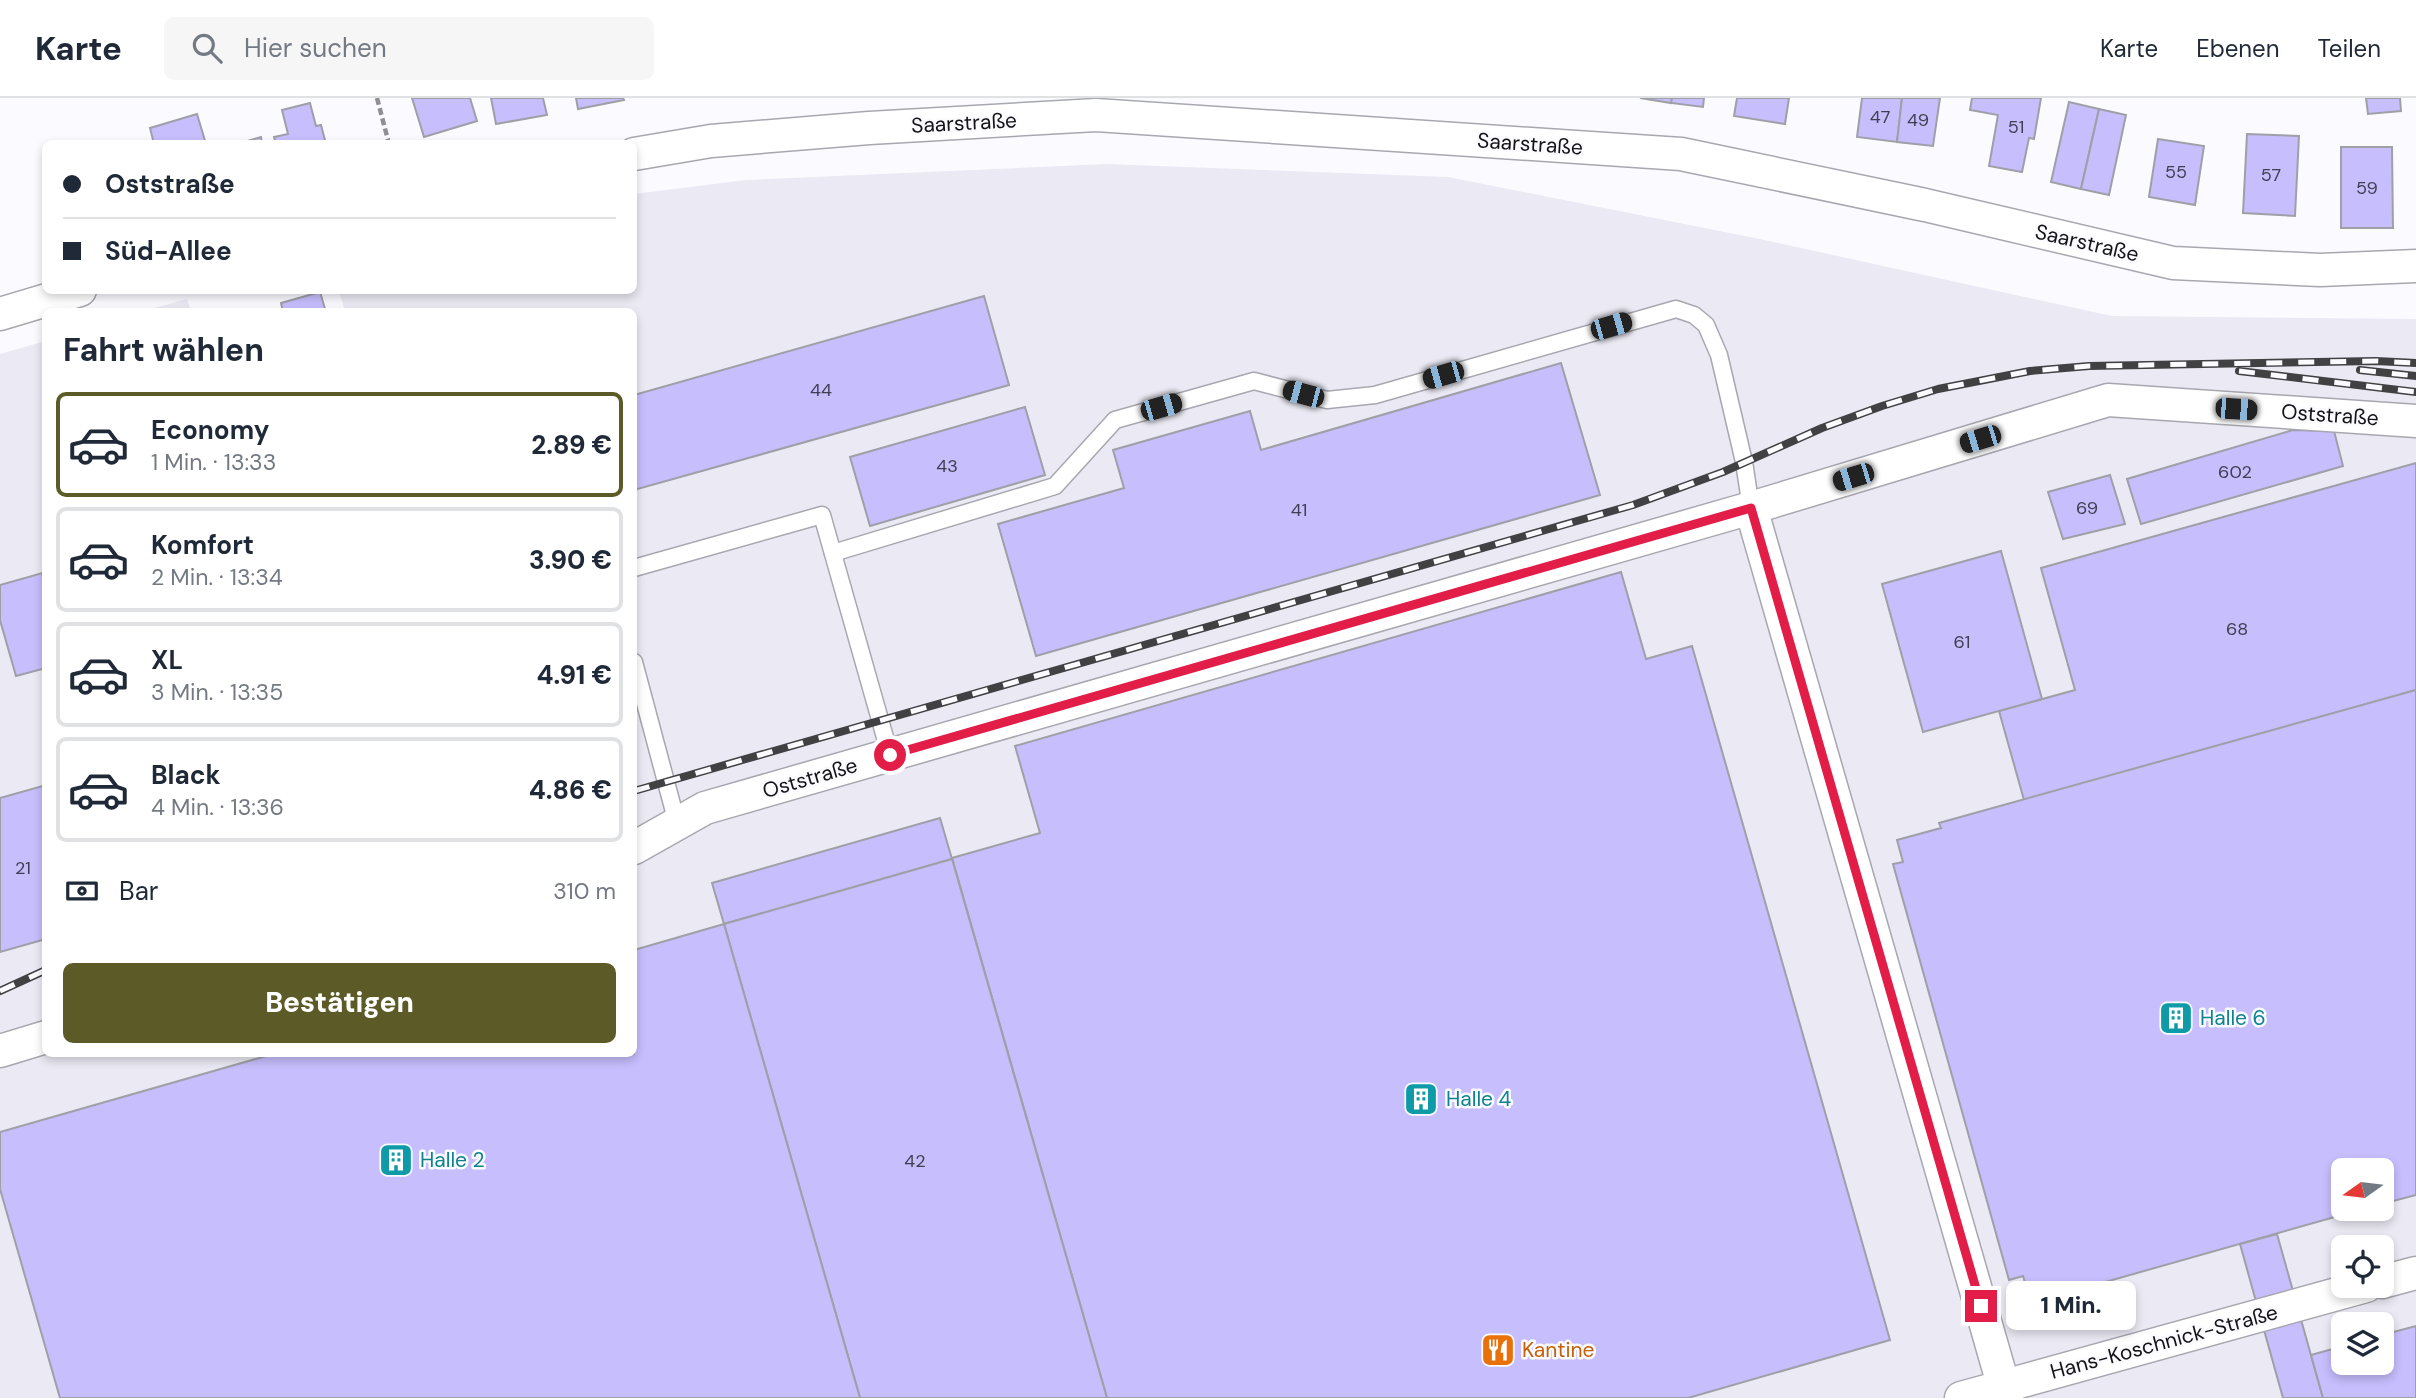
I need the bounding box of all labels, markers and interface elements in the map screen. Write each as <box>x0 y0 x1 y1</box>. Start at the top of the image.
search box <box>164 17 654 80</box>
text: Karte <box>35 27 122 70</box>
icon: search <box>188 29 226 67</box>
text: Hier suchen <box>244 31 387 65</box>
text: Karte <box>2100 33 2158 64</box>
text: Ebenen <box>2196 33 2280 64</box>
text: Teilen <box>2318 33 2381 64</box>
house number: 47 <box>1870 105 1890 129</box>
street label: Saarstraße <box>910 106 1018 140</box>
house number: 49 <box>1907 108 1929 132</box>
house number: 51 <box>2008 115 2024 139</box>
street label: Saarstraße <box>1476 126 1584 162</box>
house number: 55 <box>2165 160 2187 184</box>
house number: 57 <box>2261 163 2281 187</box>
text: Oststraße <box>105 167 235 201</box>
house number: 59 <box>2356 176 2378 200</box>
street label: Saarstraße <box>2032 217 2142 269</box>
text: Süd-Allee <box>105 234 232 268</box>
car <box>1588 310 1635 342</box>
text: Fahrt wählen <box>63 329 264 371</box>
car <box>1420 359 1467 391</box>
house number: 44 <box>810 378 832 402</box>
car <box>1280 378 1327 410</box>
car <box>1138 391 1185 423</box>
car <box>2215 397 2258 421</box>
street label: Oststraße <box>2280 398 2380 432</box>
icon: car <box>67 413 130 476</box>
text: Economy <box>151 413 269 447</box>
car <box>1957 423 2004 455</box>
text: 2.89 € <box>531 428 612 462</box>
text: 1 Min. · 13:33 <box>151 447 276 477</box>
house number: 43 <box>936 454 958 478</box>
house number: 602 <box>2218 460 2252 484</box>
car <box>1830 461 1877 493</box>
house number: 69 <box>2076 496 2098 520</box>
house number: 41 <box>1291 498 1307 522</box>
icon: car <box>67 528 130 591</box>
text: Komfort <box>151 528 254 562</box>
text: 3.90 € <box>529 543 612 577</box>
text: 2 Min. · 13:34 <box>151 562 283 592</box>
house number: 68 <box>2226 617 2248 641</box>
house number: 61 <box>1954 630 1970 654</box>
icon: car <box>67 643 130 706</box>
text: XL <box>151 643 183 677</box>
text: 4.91 € <box>536 658 612 692</box>
text: 3 Min. · 13:35 <box>151 677 283 707</box>
route start <box>874 739 906 771</box>
street label: Oststraße <box>759 751 861 805</box>
icon: car <box>67 758 130 821</box>
text: Black <box>151 758 221 792</box>
text: 4.86 € <box>529 773 612 807</box>
text: 4 Min. · 13:36 <box>151 792 284 822</box>
house number: 21 <box>15 856 31 880</box>
icon: cash <box>63 872 101 910</box>
text: Bar <box>119 874 158 908</box>
text: 310 m <box>553 876 616 906</box>
button: Bestätigen <box>63 963 616 1043</box>
building icon: Halle 6 <box>2157 999 2195 1037</box>
place label: Halle 6 <box>2200 1004 2266 1032</box>
building icon: Halle 4 <box>1402 1080 1440 1118</box>
place label: Halle 4 <box>1446 1085 1512 1113</box>
building icon: Halle 2 <box>377 1141 415 1179</box>
place label: Halle 2 <box>420 1146 485 1174</box>
house number: 42 <box>904 1149 926 1173</box>
north arrow <box>2331 1158 2394 1222</box>
map controls <box>2331 1158 2394 1375</box>
button: locate <box>2331 1235 2394 1298</box>
callout: 1 Min. <box>2006 1282 2135 1330</box>
route end <box>1965 1290 1997 1322</box>
text: 1 Min. <box>2041 1290 2101 1320</box>
street label: Hans-Koschnick-Straße <box>2047 1298 2281 1386</box>
button: layers <box>2331 1312 2394 1375</box>
restaurant icon: Kantine <box>1479 1331 1517 1369</box>
place label: Kantine <box>1522 1336 1595 1364</box>

